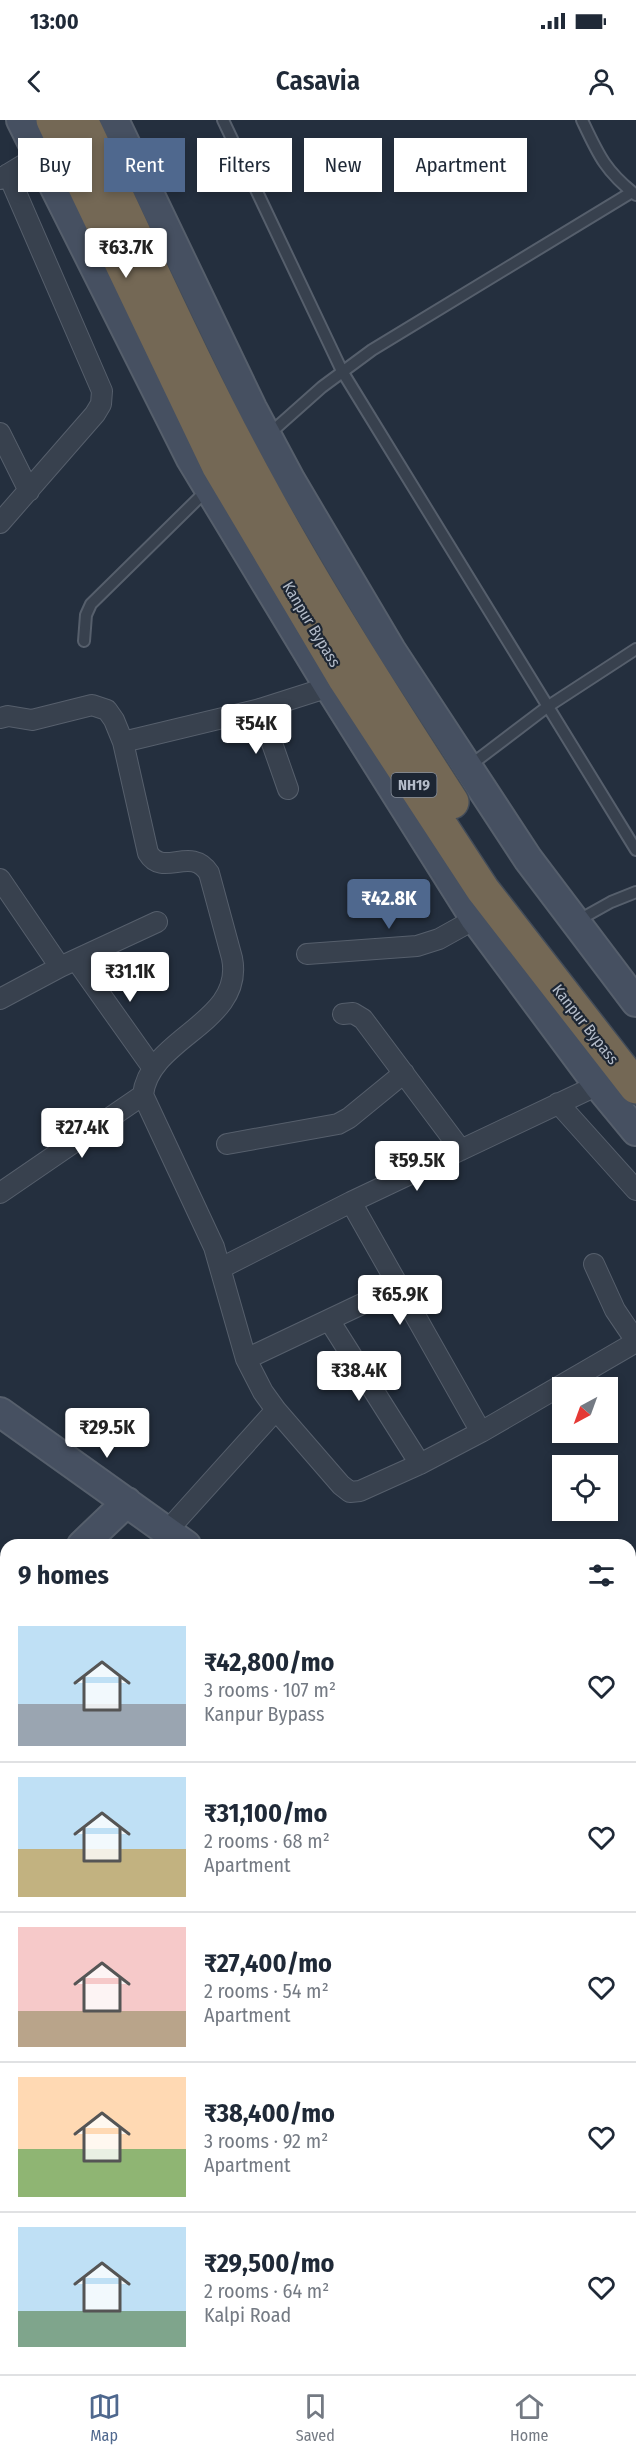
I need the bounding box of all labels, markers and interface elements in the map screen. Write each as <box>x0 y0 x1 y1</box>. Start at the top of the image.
text: 13:00 <box>30 8 79 35</box>
icon: back <box>18 65 51 98</box>
text: Casavia <box>276 65 360 97</box>
icon: person <box>585 65 618 98</box>
chip: Buy <box>18 138 92 192</box>
chip: Rent <box>104 138 185 192</box>
chip: Filters <box>197 138 292 192</box>
chip: New <box>304 138 382 192</box>
chip: Apartment <box>394 138 527 192</box>
pin: ₹63.7K <box>77 228 175 279</box>
text: ₹63.7K <box>99 235 153 259</box>
street label: Kanpur Bypass <box>279 578 345 671</box>
pin: ₹54K <box>220 704 292 755</box>
text: ₹54K <box>235 711 277 735</box>
road number: NH19 <box>392 773 436 797</box>
pin: ₹42.8K <box>340 879 438 930</box>
text: ₹42.8K <box>361 886 417 910</box>
pin: ₹31.1K <box>81 952 179 1003</box>
text: ₹31.1K <box>105 959 155 983</box>
street label: Kanpur Bypass <box>548 980 623 1068</box>
pin: ₹27.4K <box>33 1108 131 1159</box>
text: ₹27.4K <box>55 1115 109 1139</box>
pin: ₹59.5K <box>368 1141 466 1192</box>
text: ₹59.5K <box>389 1148 445 1172</box>
pin: ₹65.9K <box>351 1275 449 1326</box>
text: ₹65.9K <box>372 1282 428 1306</box>
pin: ₹38.4K <box>310 1351 408 1402</box>
text: ₹38.4K <box>331 1358 387 1382</box>
north arrow <box>552 1377 618 1443</box>
map controls <box>552 1377 618 1521</box>
pin: ₹29.5K <box>58 1408 156 1459</box>
text: ₹29.5K <box>79 1415 135 1439</box>
button: locate <box>552 1455 618 1521</box>
icon: filters <box>585 1559 618 1592</box>
text: 9 homes <box>18 1560 109 1591</box>
text: ₹42,800/mo <box>204 1647 334 1678</box>
icon: home <box>66 1650 138 1722</box>
icon: heart <box>585 1670 618 1703</box>
text: 3 rooms · 107 m² <box>204 1678 336 1702</box>
text: Kanpur Bypass <box>204 1702 324 1726</box>
text: ₹31,100/mo <box>204 1798 327 1829</box>
icon: home <box>66 1801 138 1873</box>
icon: heart <box>585 1821 618 1854</box>
text: 2 rooms · 68 m² <box>204 1829 330 1853</box>
text: Apartment <box>204 1853 291 1877</box>
text: ₹27,400/mo <box>204 1948 332 1979</box>
icon: home <box>66 1951 138 2023</box>
icon: heart <box>585 1971 618 2004</box>
text: 2 rooms · 54 m² <box>204 1979 329 2003</box>
text: Apartment <box>204 2003 291 2027</box>
text: ₹38,400/mo <box>204 2098 335 2129</box>
icon: home <box>66 2101 138 2173</box>
icon: heart <box>585 2121 618 2154</box>
text: 3 rooms · 92 m² <box>204 2129 328 2153</box>
text: Apartment <box>204 2153 291 2177</box>
text: ₹29,500/mo <box>204 2248 334 2279</box>
icon: home <box>66 2251 138 2323</box>
icon: heart <box>585 2271 618 2304</box>
text: 2 rooms · 64 m² <box>204 2279 329 2303</box>
text: Kalpi Road <box>204 2303 291 2327</box>
tab: Map <box>88 2390 121 2445</box>
tab: Saved <box>296 2390 335 2445</box>
tab: Home <box>510 2390 548 2445</box>

